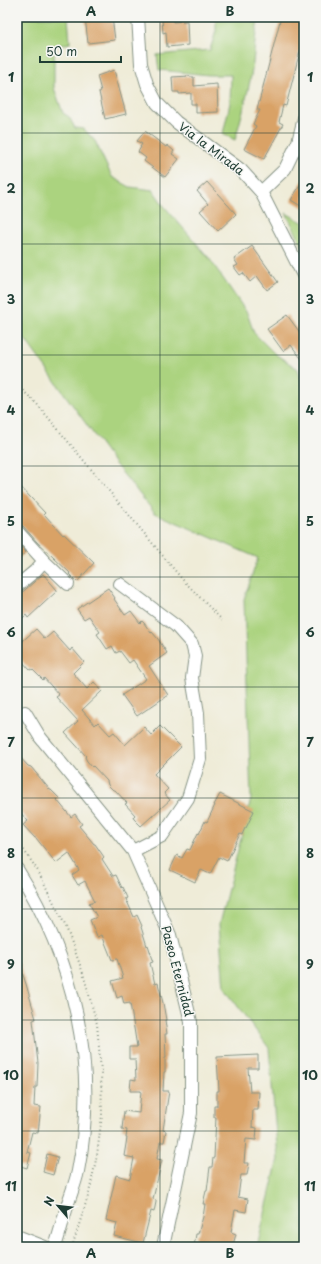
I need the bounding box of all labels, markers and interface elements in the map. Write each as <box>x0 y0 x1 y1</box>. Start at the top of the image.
text: A <box>86 1 96 20</box>
text: B <box>226 1 235 20</box>
scale bar <box>40 38 121 64</box>
text: 50 m <box>46 42 77 60</box>
text: 1 <box>8 67 14 86</box>
text: 1 <box>307 67 313 86</box>
street label: Via la Mirada <box>175 117 249 179</box>
text: 2 <box>6 178 16 197</box>
text: 2 <box>305 178 315 197</box>
text: 3 <box>7 289 16 308</box>
text: 3 <box>306 289 315 308</box>
text: 4 <box>7 400 16 419</box>
text: 4 <box>306 400 315 419</box>
text: 5 <box>7 511 15 530</box>
text: 5 <box>306 511 314 530</box>
text: 6 <box>6 622 16 641</box>
text: 6 <box>305 622 315 641</box>
text: 7 <box>7 732 15 751</box>
text: 7 <box>306 732 314 751</box>
text: 8 <box>7 843 15 862</box>
text: 8 <box>306 843 314 862</box>
street label: Paseo Eternidad <box>157 923 199 1019</box>
text: 9 <box>7 954 15 973</box>
text: 9 <box>306 954 314 973</box>
text: 10 <box>3 1065 19 1084</box>
text: 10 <box>302 1065 318 1084</box>
text: 11 <box>5 1176 17 1195</box>
text: 11 <box>304 1176 316 1195</box>
north arrow <box>38 1186 78 1226</box>
text: N <box>39 1193 58 1209</box>
text: A <box>86 1243 96 1262</box>
text: B <box>226 1243 235 1262</box>

